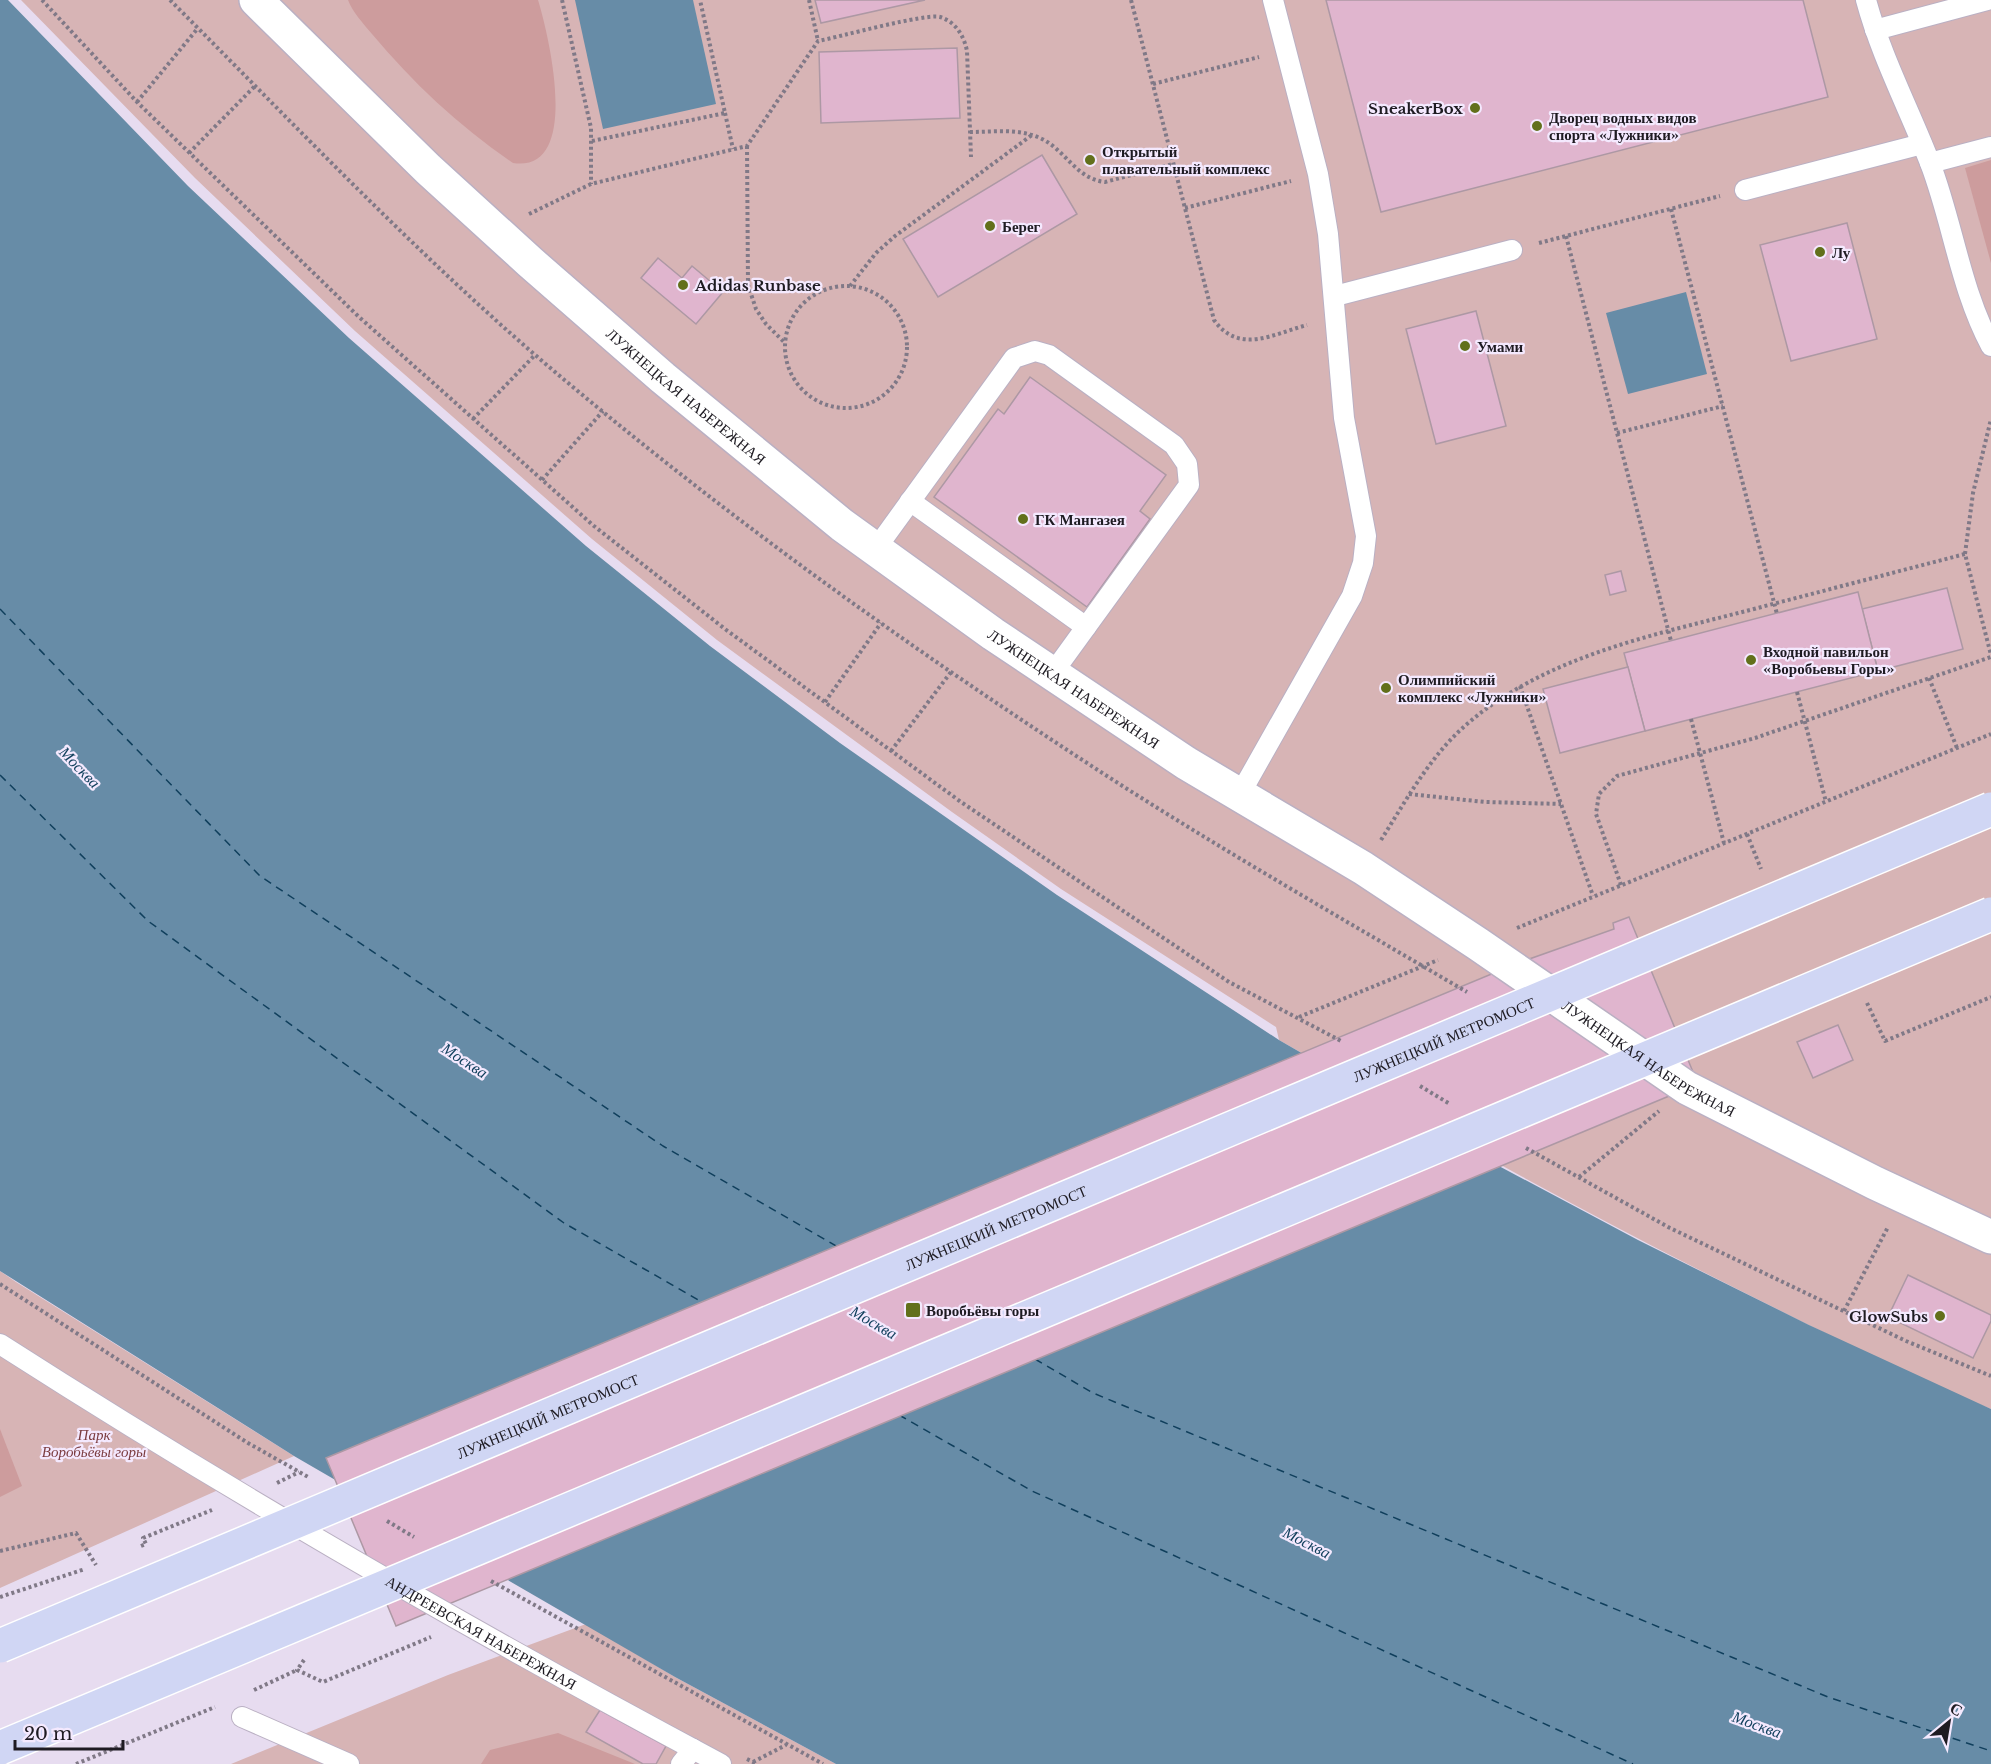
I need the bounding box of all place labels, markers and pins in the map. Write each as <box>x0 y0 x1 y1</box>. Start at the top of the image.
place label: SneakerBox <box>1368 99 1463 118</box>
marker: SneakerBox <box>1468 101 1482 115</box>
place label: Дворец водных видов спорта «Лужники» <box>1549 108 1697 144</box>
marker: Дворец водных видов спорта «Лужники» <box>1530 119 1544 133</box>
place label: Открытый плавательный комплекс <box>1102 142 1270 178</box>
marker: Открытый плавательный комплекс <box>1083 153 1097 167</box>
place label: Берег <box>1002 217 1041 236</box>
marker: Берег <box>983 219 997 233</box>
place label: Лу <box>1832 243 1851 262</box>
marker: Лу <box>1813 245 1827 259</box>
place label: Adidas Runbase <box>694 276 821 295</box>
marker: Adidas Runbase <box>676 278 690 292</box>
place label: Умами <box>1477 337 1524 356</box>
marker: Умами <box>1458 339 1472 353</box>
place label: ГК Мангазея <box>1035 510 1125 529</box>
marker: ГК Мангазея <box>1016 512 1030 526</box>
place label: Входной павильон «Воробьевы Горы» <box>1763 642 1895 678</box>
marker: Входной павильон «Воробьевы Горы» <box>1744 653 1758 667</box>
place label: Олимпийский комплекс «Лужники» <box>1398 670 1547 706</box>
marker: Олимпийский комплекс «Лужники» <box>1379 681 1393 695</box>
marker: Воробьёвы горы <box>904 1301 922 1319</box>
place label: Воробьёвы горы <box>926 1301 1040 1320</box>
place label: GlowSubs <box>1849 1307 1928 1326</box>
marker: GlowSubs <box>1933 1309 1947 1323</box>

